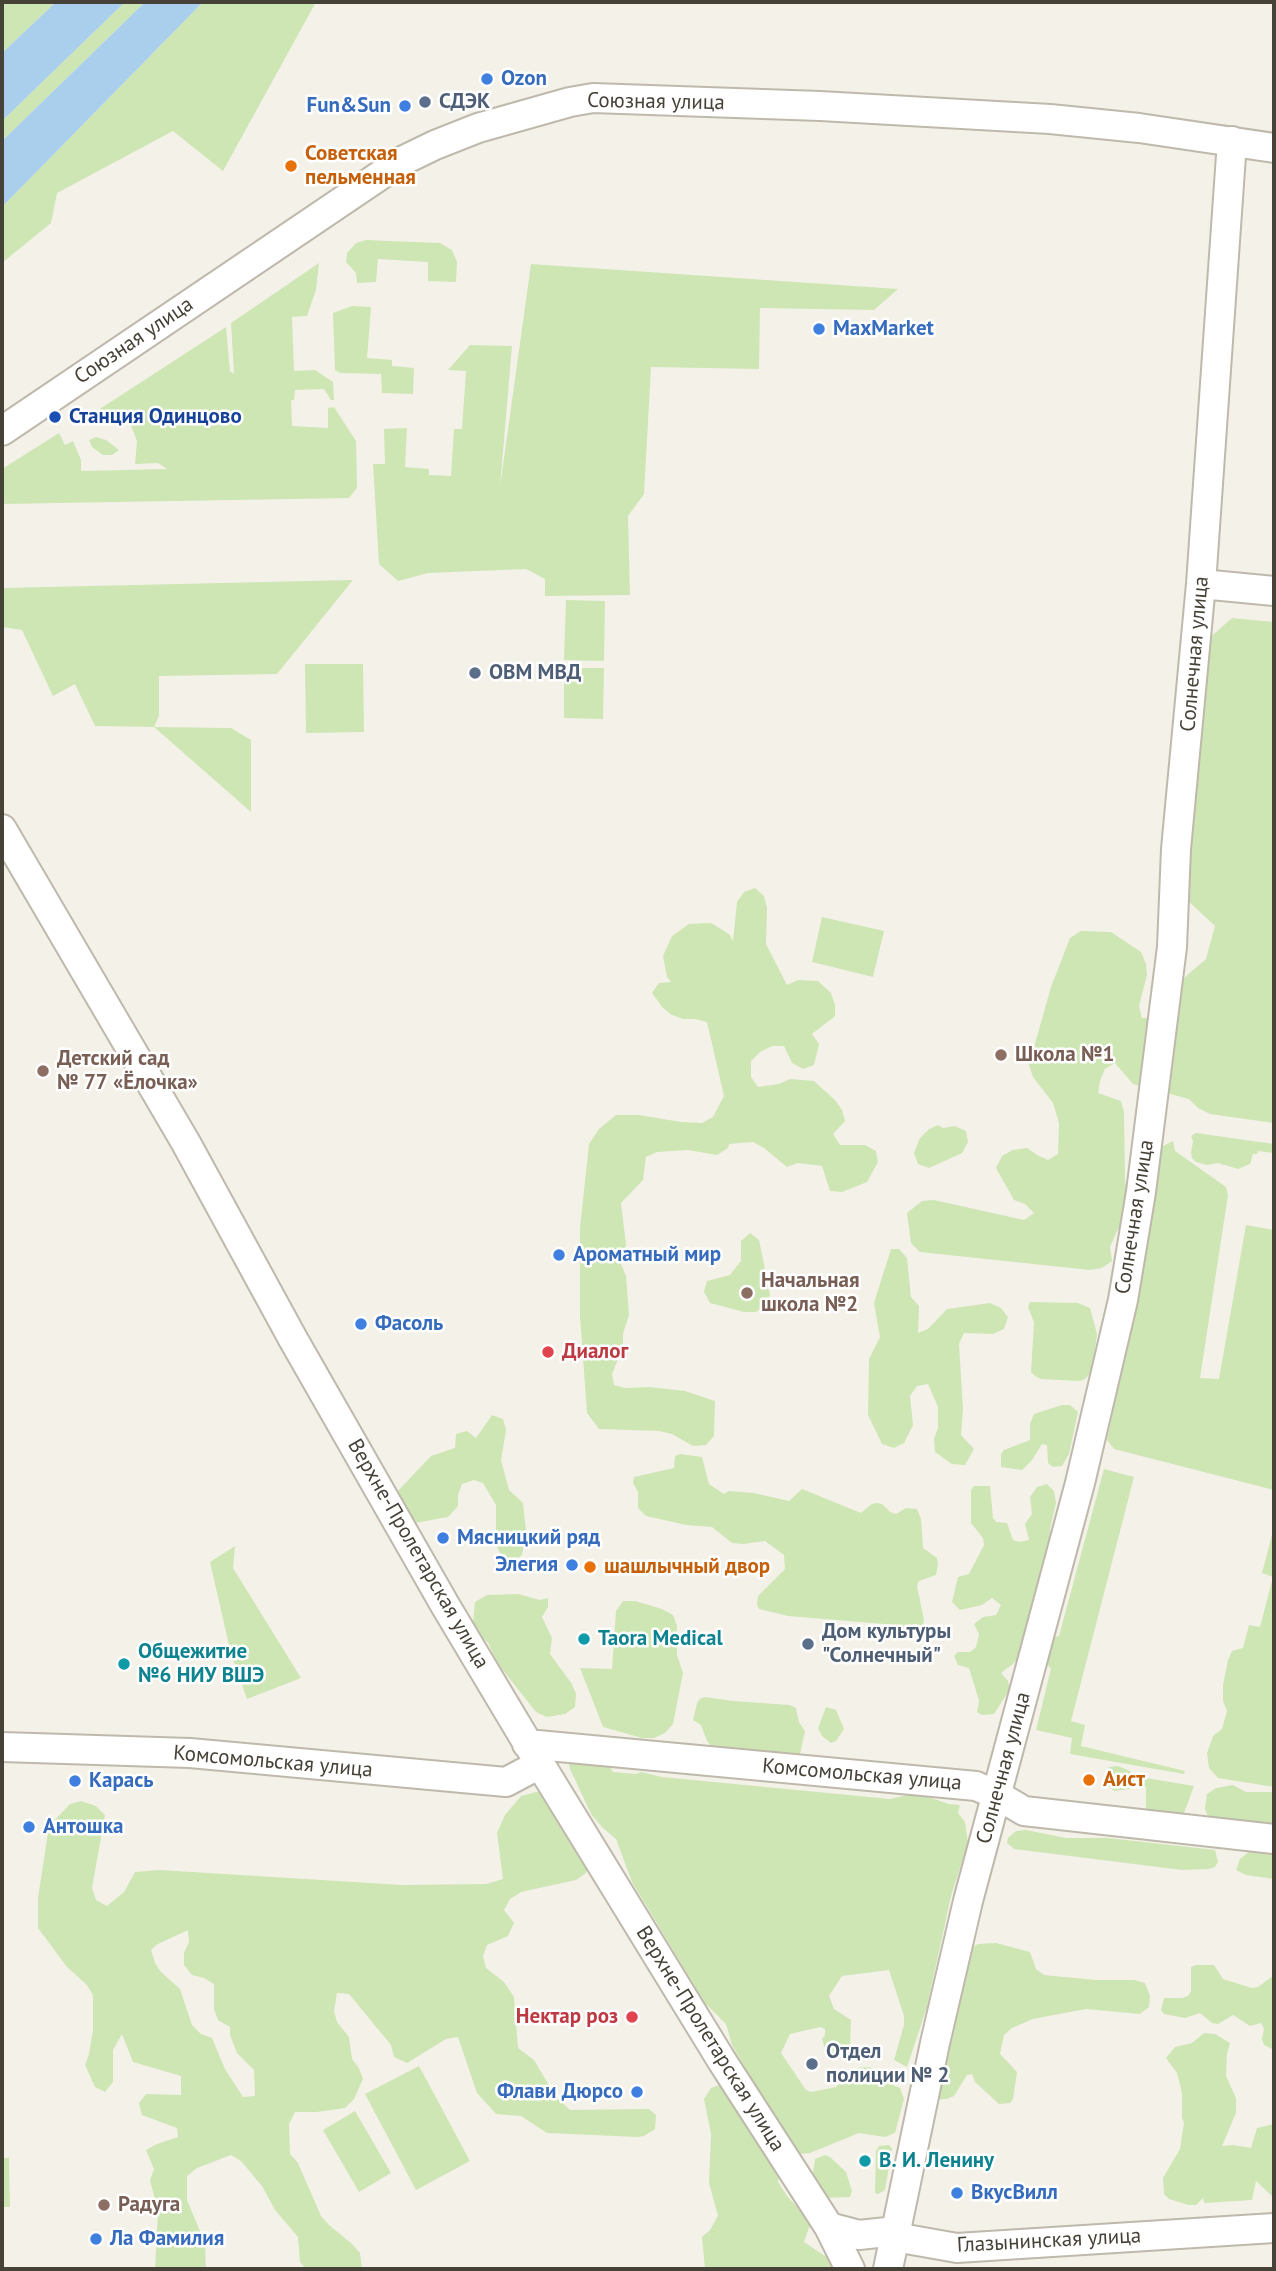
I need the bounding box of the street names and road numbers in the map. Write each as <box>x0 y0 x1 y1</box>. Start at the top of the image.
street label: Союзная улица <box>587 88 725 116</box>
street label: Союзная улица <box>70 292 198 390</box>
street label: Солнечная улица <box>1176 575 1214 733</box>
street label: Солнечная улица <box>1110 1138 1160 1296</box>
street label: Верхне-Пролетарская улица <box>342 1435 494 1673</box>
street label: Солнечная улица <box>972 1689 1036 1847</box>
street label: Комсомольская улица <box>172 1741 374 1783</box>
street label: Комсомольская улица <box>761 1754 963 1796</box>
street label: Верхне-Пролетарская улица <box>630 1922 790 2156</box>
street label: Глазынинская улица <box>956 2224 1142 2258</box>

